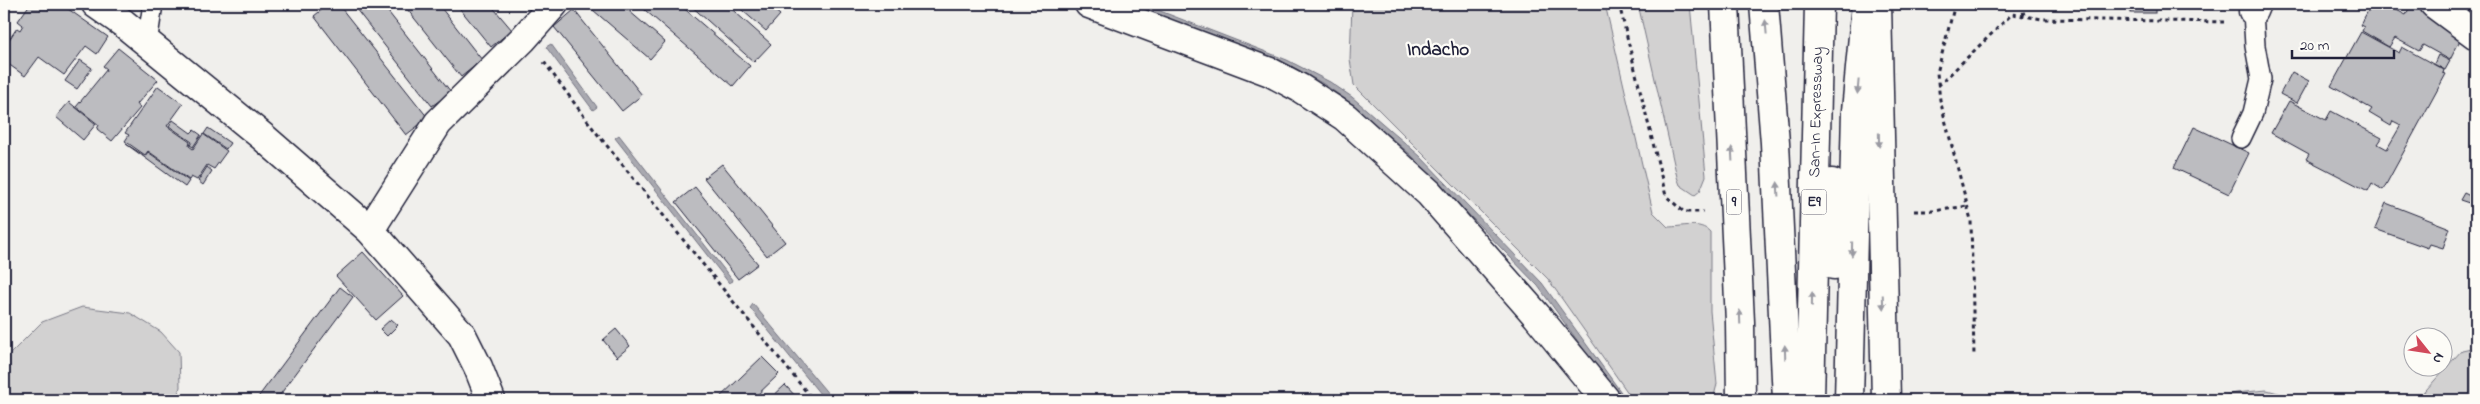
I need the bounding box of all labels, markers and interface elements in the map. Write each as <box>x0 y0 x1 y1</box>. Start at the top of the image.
one-way arrow <box>1761 19 1769 35</box>
scale bar <box>2292 28 2395 60</box>
text: 20 m <box>2300 35 2330 57</box>
district label: Indacho <box>1407 37 1469 64</box>
street label: San-In Expressway <box>1803 46 1830 178</box>
one-way arrow <box>1854 79 1862 95</box>
one-way arrow <box>1875 132 1883 148</box>
one-way arrow <box>1728 146 1736 162</box>
one-way arrow <box>1773 181 1781 197</box>
road number: 9 <box>1726 190 1742 214</box>
road number: E9 <box>1802 190 1826 214</box>
one-way arrow <box>1848 242 1856 258</box>
one-way arrow <box>1808 291 1816 307</box>
one-way arrow <box>1879 295 1887 311</box>
one-way arrow <box>1735 308 1743 324</box>
north arrow <box>2402 326 2452 376</box>
one-way arrow <box>1781 343 1789 359</box>
text: N <box>2427 348 2449 367</box>

